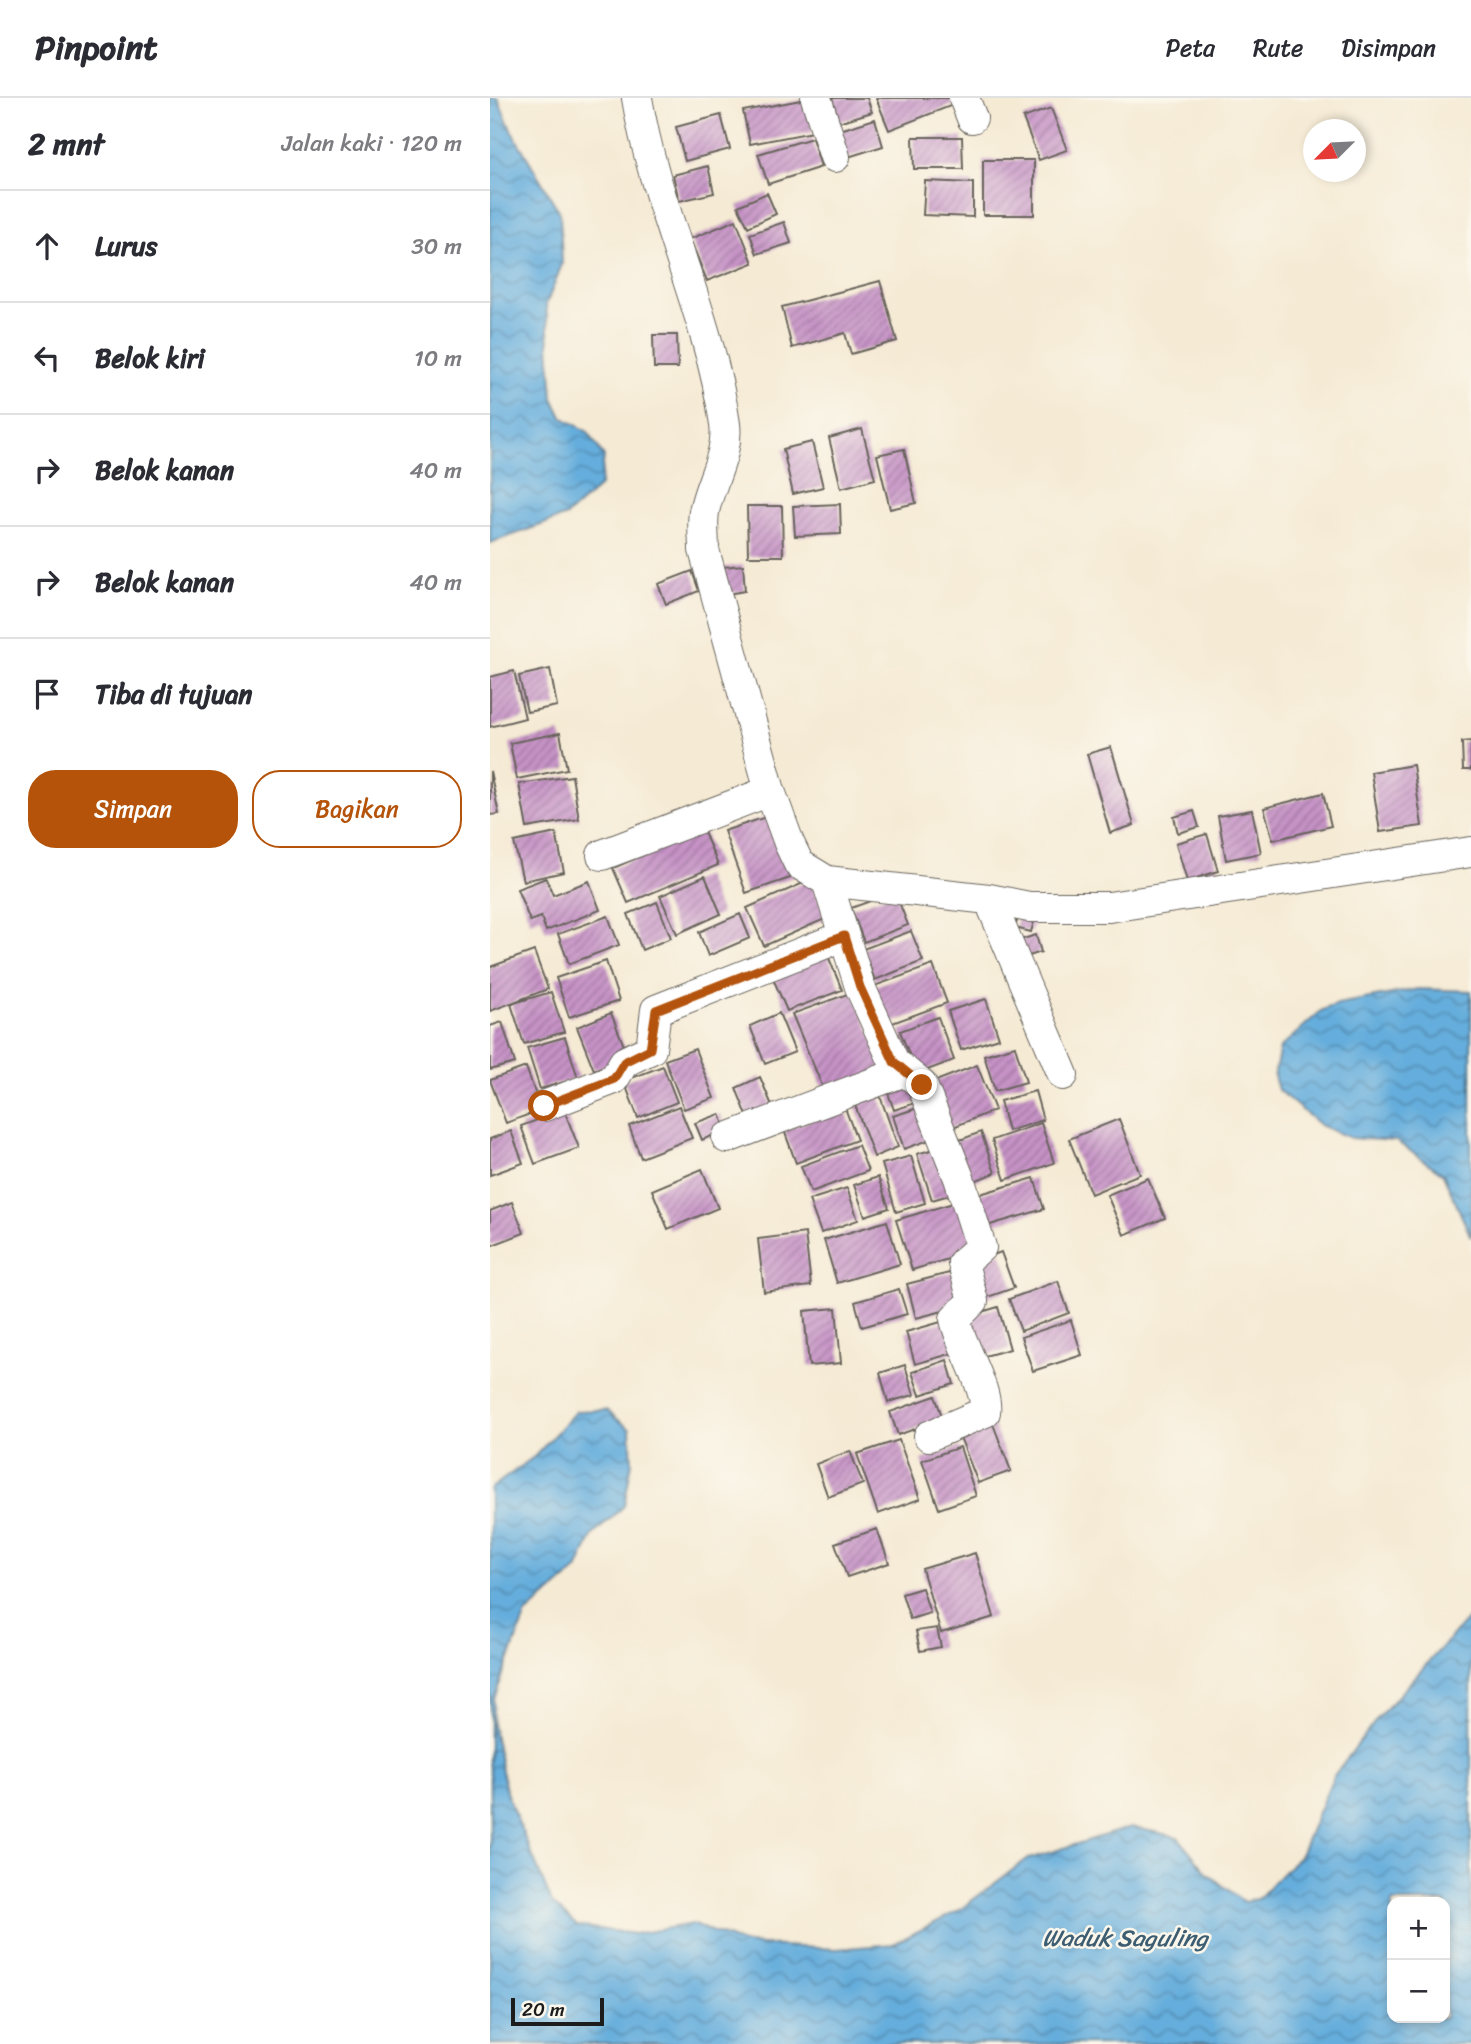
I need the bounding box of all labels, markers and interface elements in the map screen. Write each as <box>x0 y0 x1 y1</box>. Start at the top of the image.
text: Pinpoint <box>35 19 158 77</box>
text: Peta <box>1166 27 1215 69</box>
text: Rute <box>1253 27 1303 69</box>
text: Disimpan <box>1341 27 1436 69</box>
text: 2 mnt <box>28 117 104 171</box>
north arrow <box>1303 119 1366 182</box>
text: Jalan kaki · 120 m <box>281 123 462 164</box>
text: Lurus <box>95 223 158 269</box>
text: 30 m <box>411 226 462 267</box>
icon: ahead <box>28 227 66 265</box>
text: Belok kiri <box>95 335 205 381</box>
text: 10 m <box>414 338 462 379</box>
icon: left <box>28 339 66 377</box>
text: Belok kanan <box>95 447 234 493</box>
text: 40 m <box>409 450 462 491</box>
icon: right <box>28 451 66 489</box>
text: Belok kanan <box>95 559 234 605</box>
text: 40 m <box>409 562 462 603</box>
icon: right <box>28 563 66 601</box>
text: Tiba di tujuan <box>95 671 252 717</box>
icon: arrive <box>28 675 66 713</box>
button: Simpan <box>28 770 238 848</box>
button: Bagikan <box>252 770 462 848</box>
route end <box>906 1069 937 1100</box>
route start <box>528 1090 559 1121</box>
map controls <box>1387 1897 1450 2023</box>
button: + <box>1387 1897 1450 1960</box>
water label: Waduk Saguling <box>1042 1917 1210 1959</box>
button: − <box>1387 1960 1450 2023</box>
text: 20 m <box>522 1993 565 2026</box>
scale bar <box>511 1995 604 2027</box>

